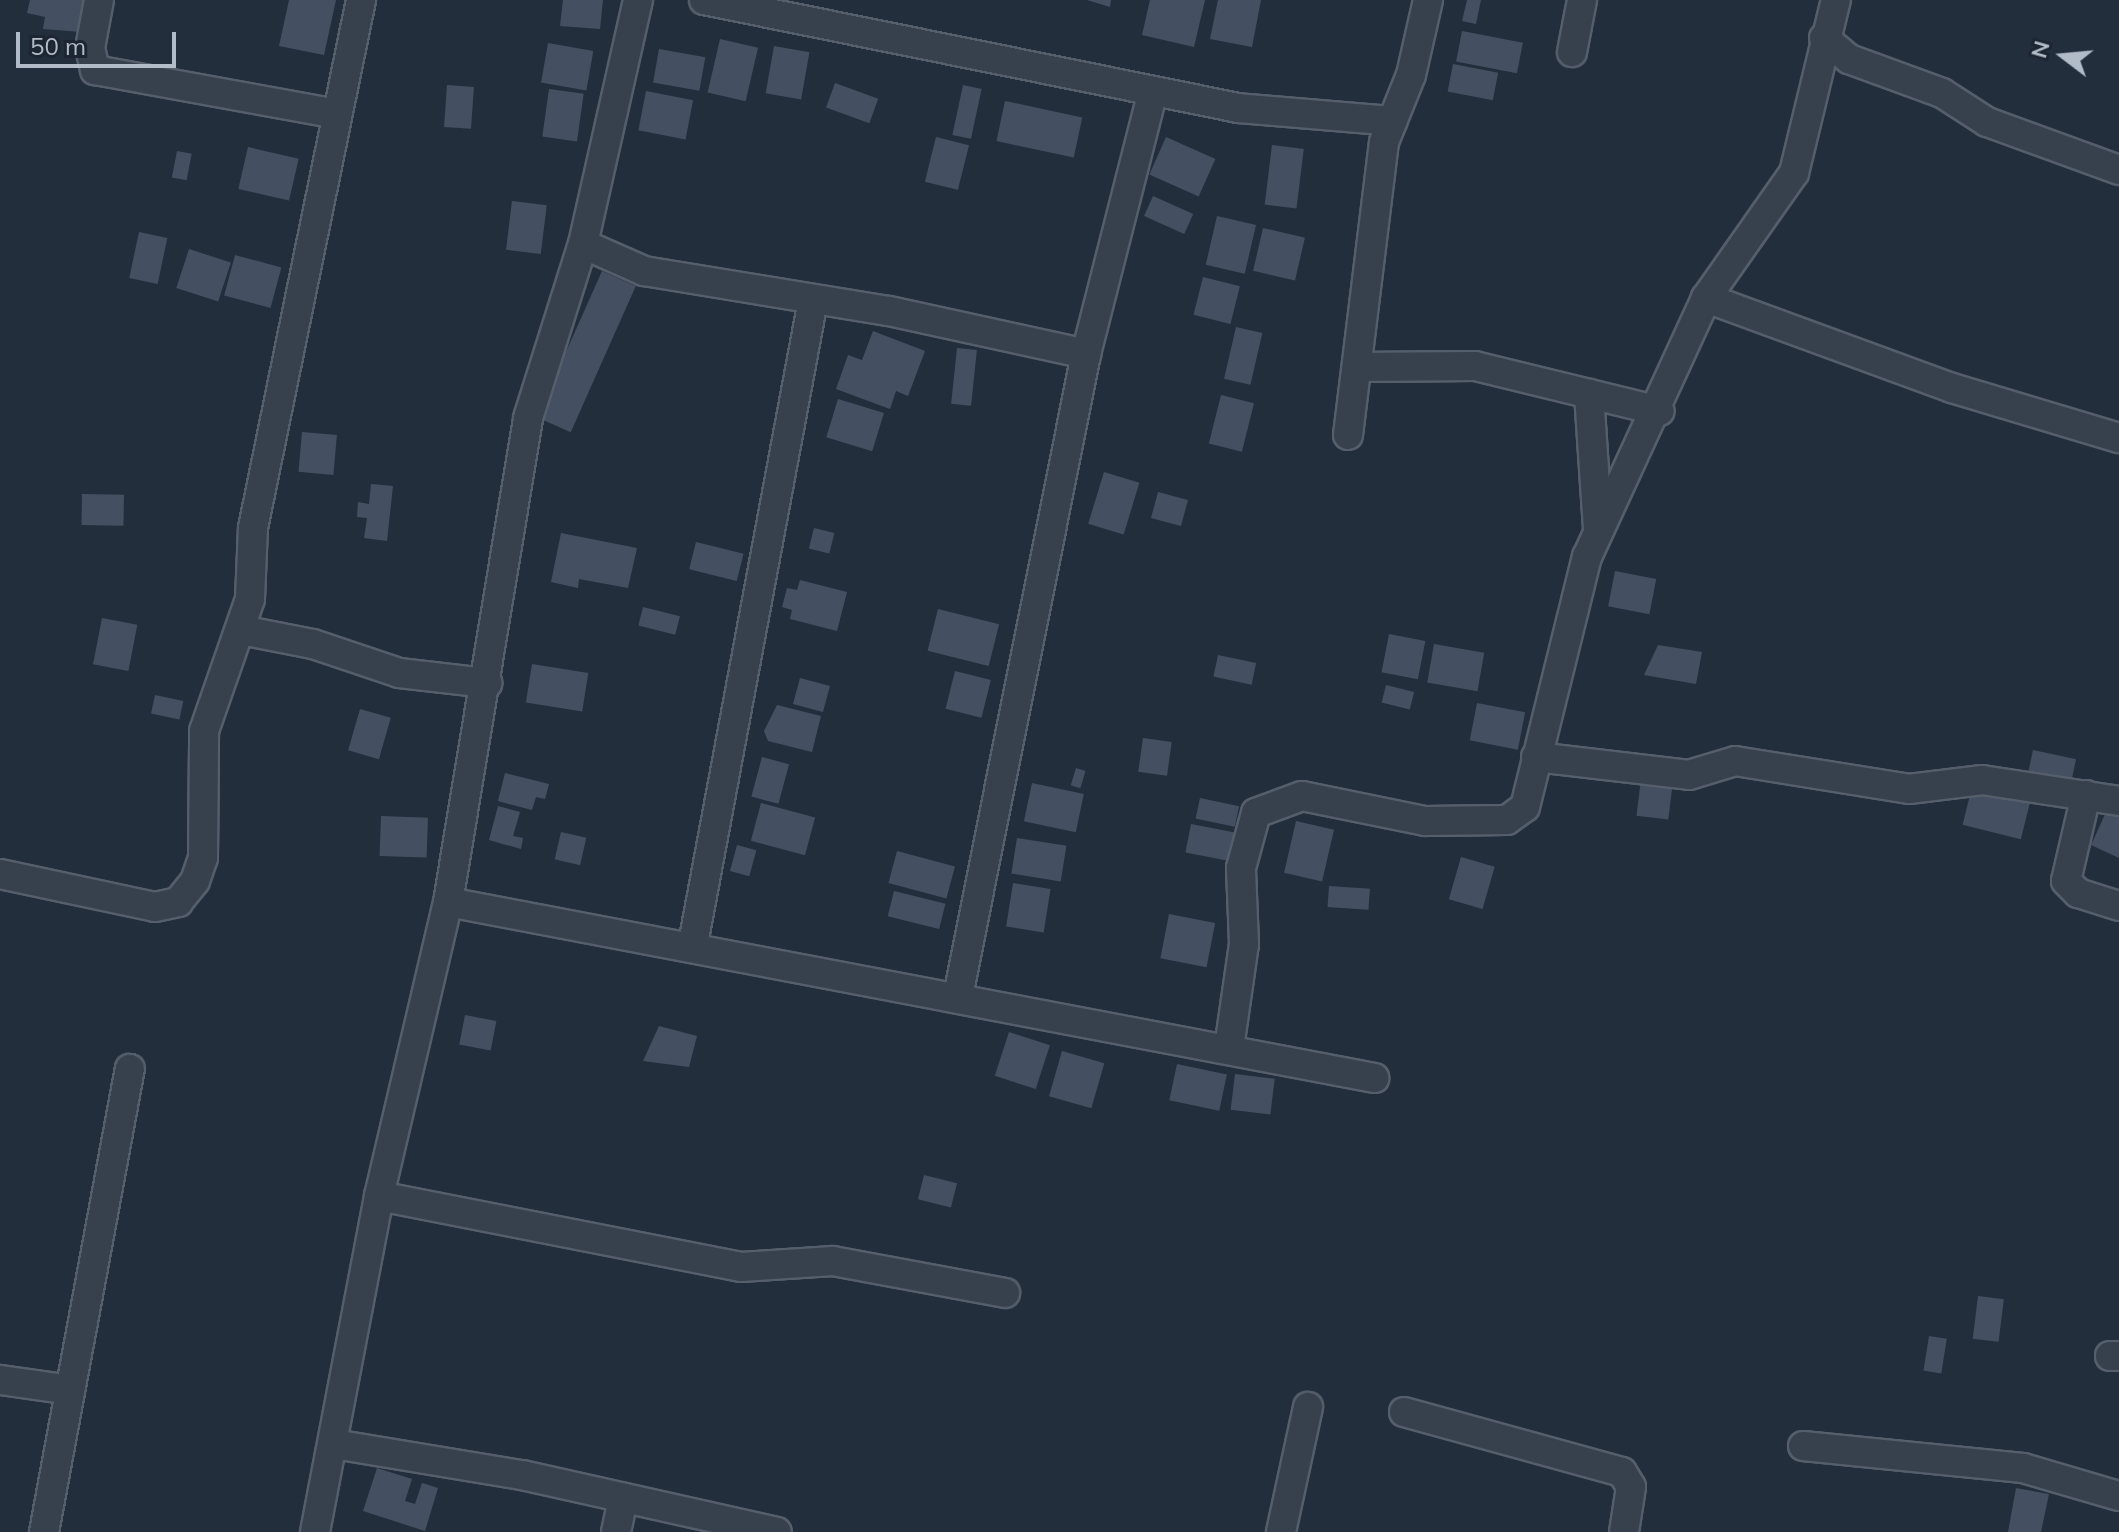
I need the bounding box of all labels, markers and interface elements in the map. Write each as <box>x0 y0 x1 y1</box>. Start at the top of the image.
scale bar <box>20 16 180 66</box>
north arrow <box>2023 16 2103 96</box>
text: 50 m <box>30 31 86 61</box>
text: N <box>2024 38 2056 61</box>

